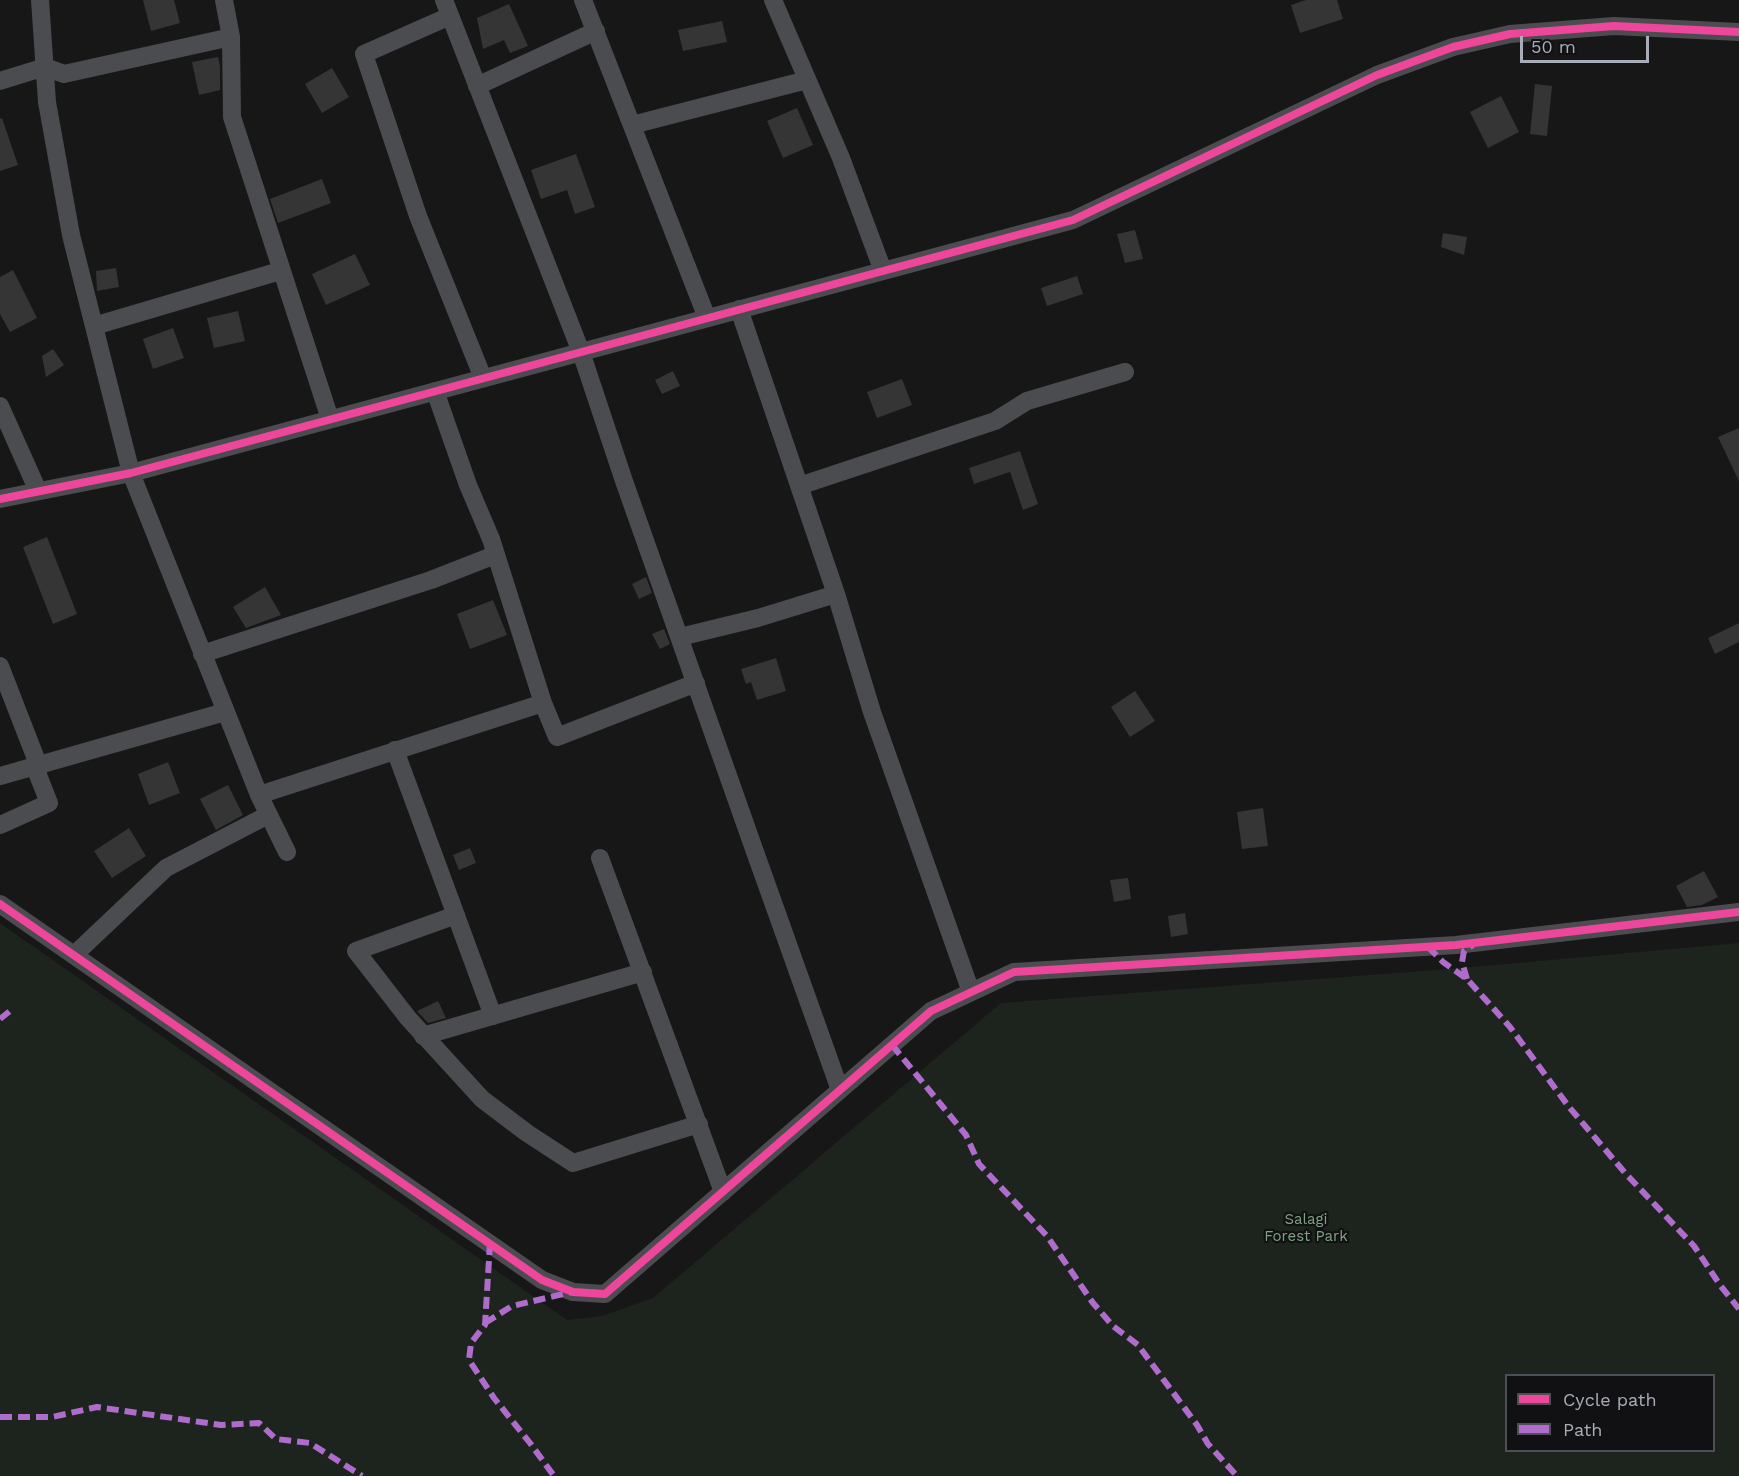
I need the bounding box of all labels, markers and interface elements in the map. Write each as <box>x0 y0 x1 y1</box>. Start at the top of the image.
scale bar <box>1523 24 1652 62</box>
text: 50 m <box>1531 36 1576 57</box>
park label: Salagi Forest Park <box>1264 1211 1348 1246</box>
legend <box>1505 1374 1715 1452</box>
text: Cycle path <box>1563 1389 1657 1410</box>
text: Path <box>1563 1419 1603 1440</box>

